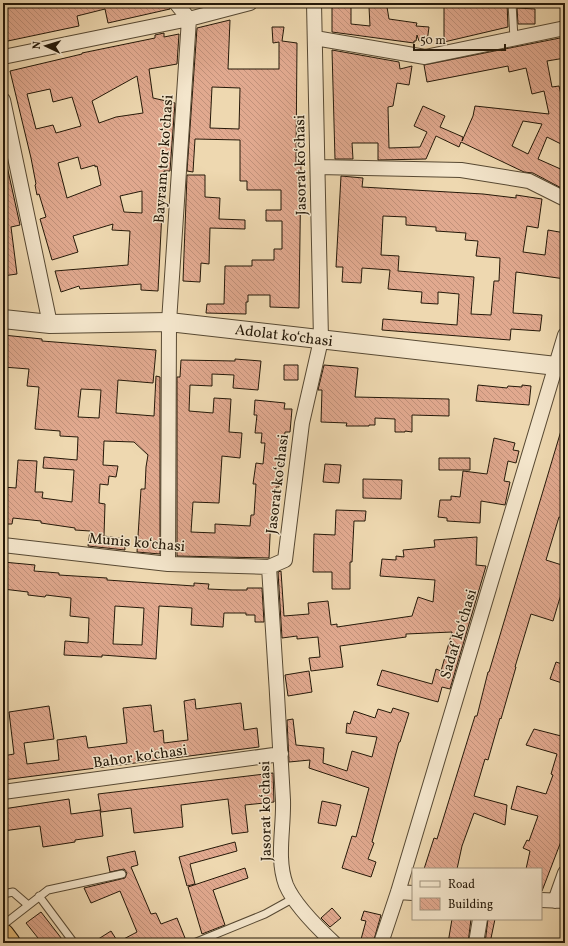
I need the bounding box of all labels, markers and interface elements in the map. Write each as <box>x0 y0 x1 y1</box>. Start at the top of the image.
north arrow <box>26 26 66 66</box>
scale bar <box>414 26 505 52</box>
text: 50 m <box>420 33 446 49</box>
text: N <box>30 41 45 50</box>
street label: Bayram tor koʻchasi <box>150 94 179 224</box>
street label: Jasorat koʻchasi <box>290 115 313 215</box>
street label: Adolat koʻchasi <box>234 320 334 353</box>
street label: Jasorat koʻchasi <box>262 433 295 535</box>
street label: Munis koʻchasi <box>88 529 186 558</box>
street label: Sadaf koʻchasi <box>436 587 483 682</box>
street label: Bahor koʻchasi <box>92 740 189 774</box>
street label: Jasorat koʻchasi <box>255 761 278 861</box>
legend <box>412 868 542 920</box>
text: Road <box>448 877 475 893</box>
text: Building <box>448 897 493 913</box>

